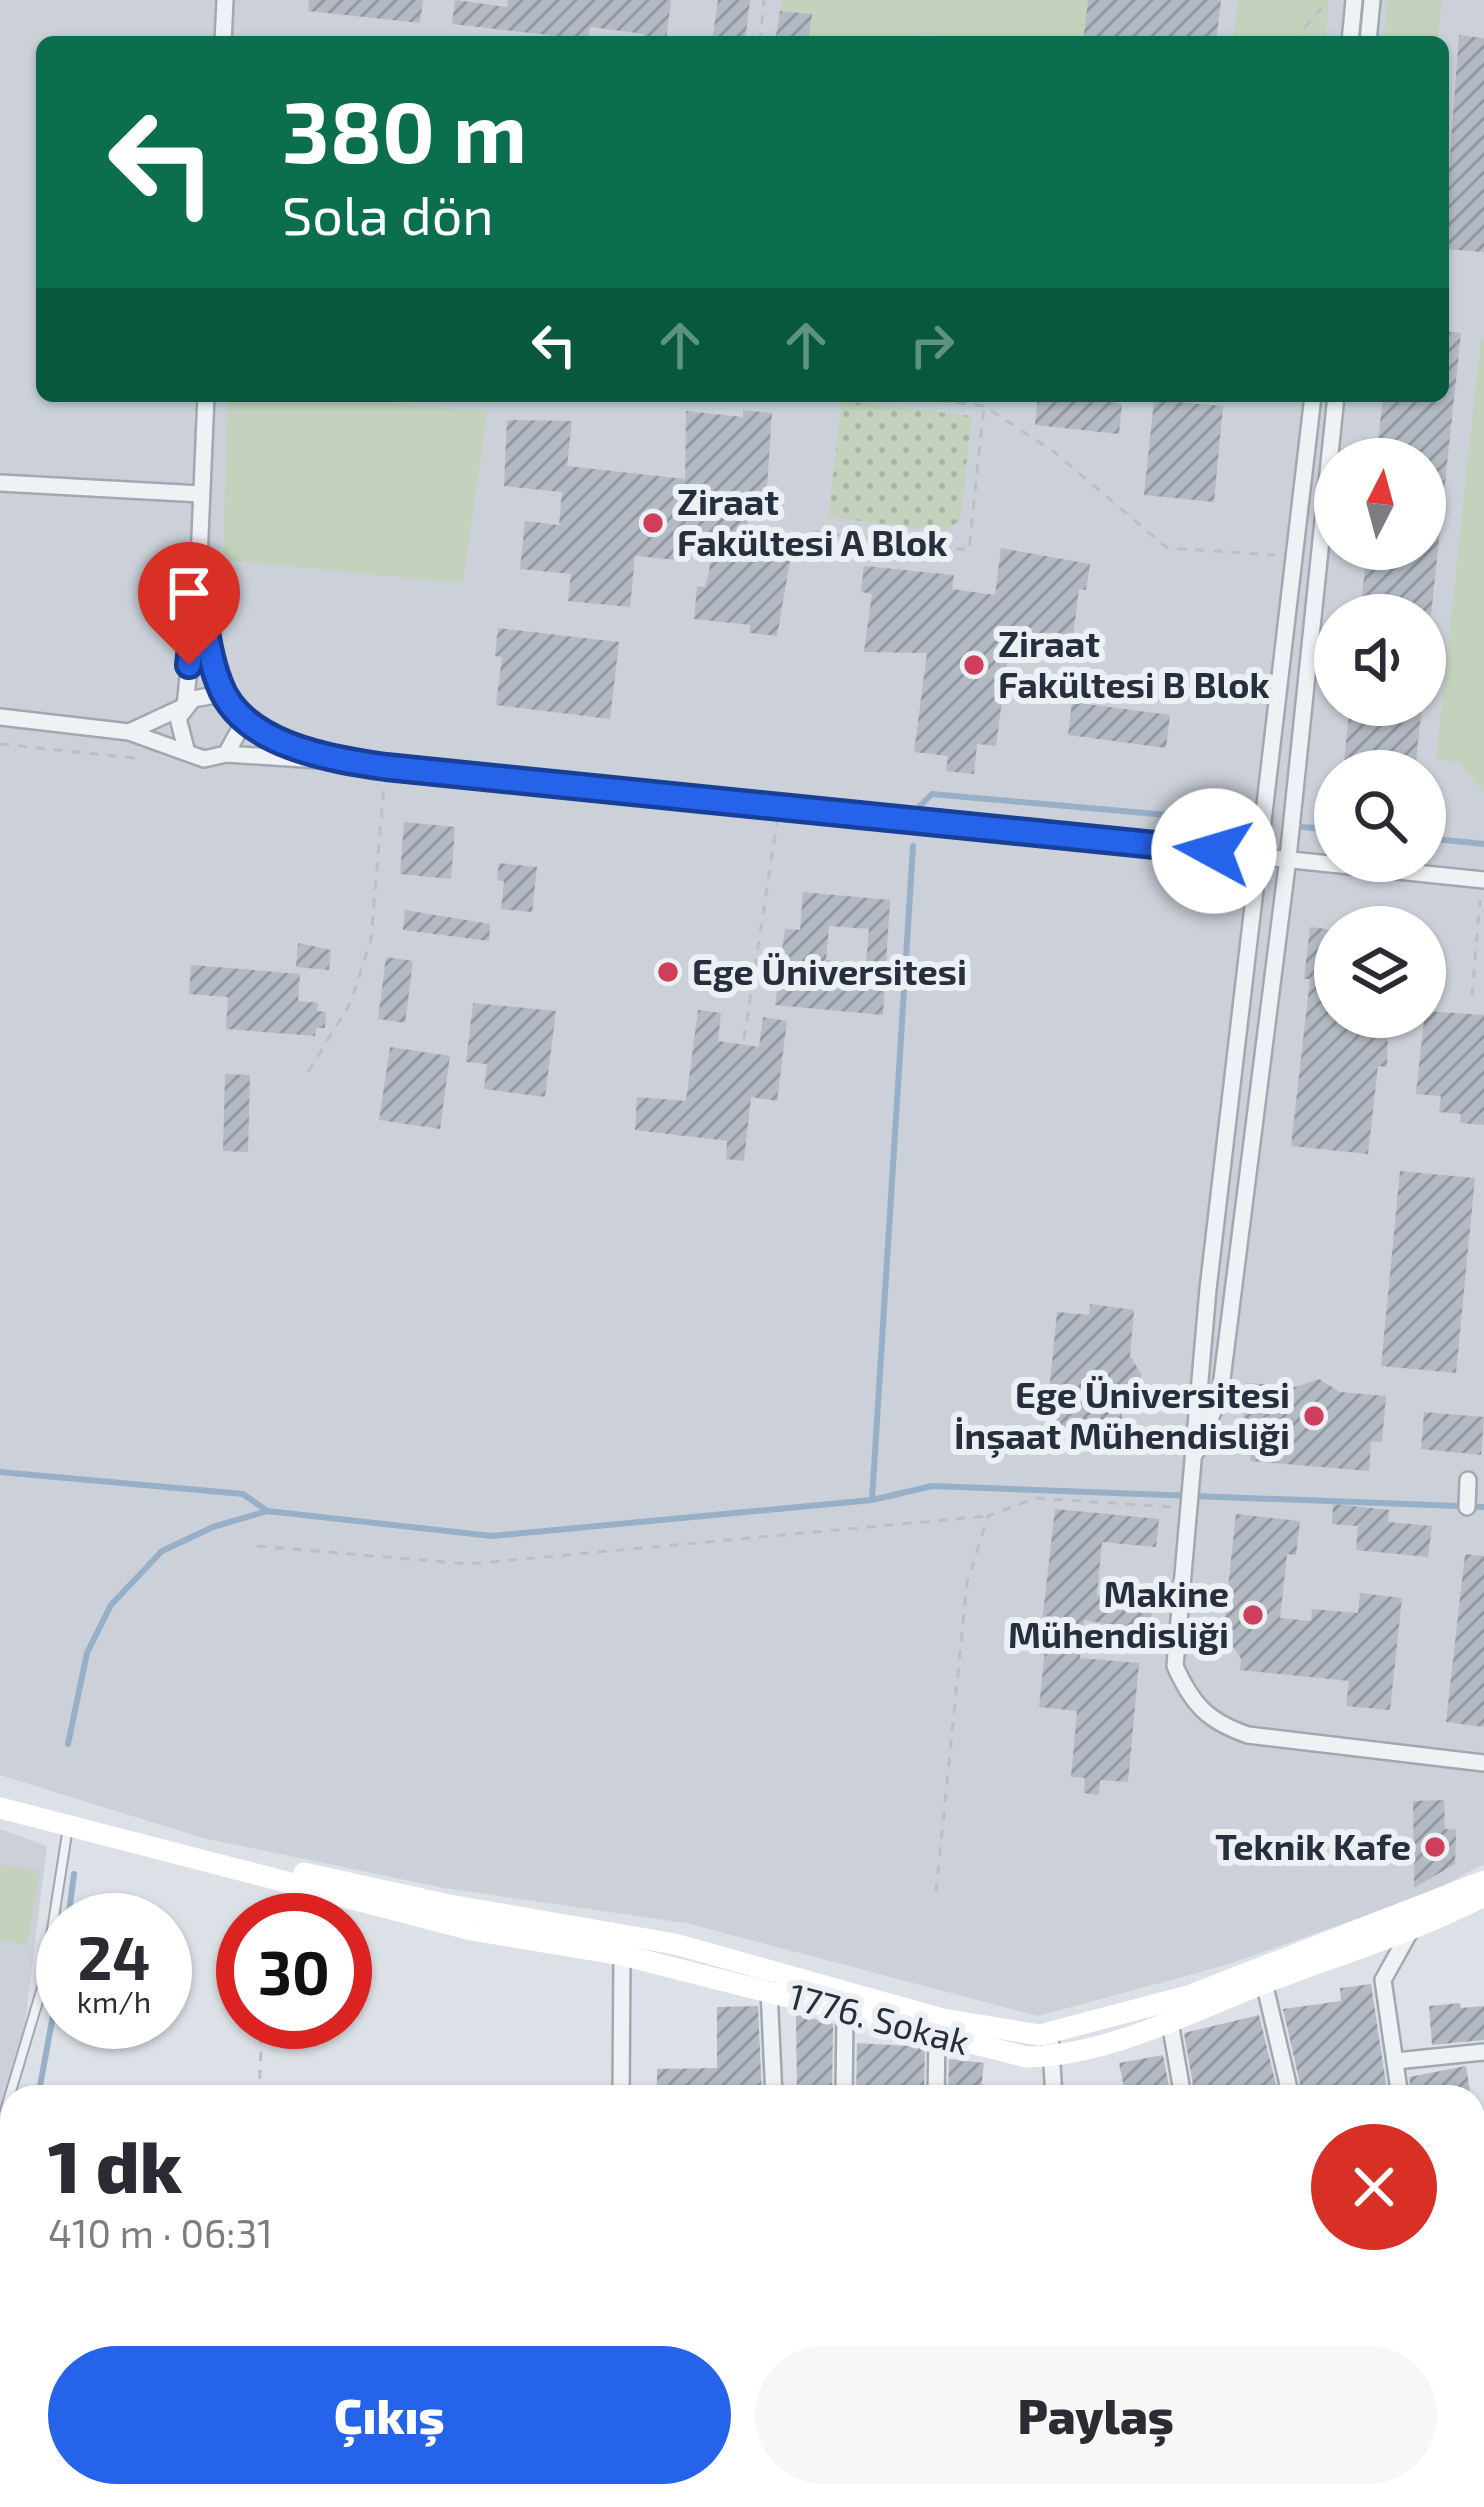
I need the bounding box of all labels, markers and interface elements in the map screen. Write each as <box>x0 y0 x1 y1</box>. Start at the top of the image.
text: 380 m <box>282 79 527 180</box>
icon: left <box>84 84 240 240</box>
text: Sola dön <box>282 181 494 246</box>
icon: left <box>521 312 587 378</box>
icon: ahead <box>647 312 713 378</box>
icon: ahead <box>773 312 839 378</box>
icon: right <box>899 312 965 378</box>
north arrow <box>1314 438 1446 570</box>
map controls <box>1314 438 1446 1038</box>
place label: Ziraat Fakültesi A Blok <box>677 479 947 563</box>
marker: Ziraat Fakültesi A Blok <box>640 510 666 536</box>
pin <box>138 542 240 665</box>
icon: arrive <box>156 560 222 626</box>
button: sound <box>1314 594 1446 726</box>
place label: Ziraat Fakültesi B Blok <box>998 621 1270 705</box>
marker: Ziraat Fakültesi B Blok <box>961 652 987 678</box>
button: search <box>1314 750 1446 882</box>
position arrow <box>1151 788 1277 914</box>
button: layers <box>1314 906 1446 1038</box>
place label: Ege Üniversitesi <box>692 949 967 992</box>
marker: Ege Üniversitesi <box>655 959 681 985</box>
place label: Ege Üniversitesi İnşaat Mühendisliği <box>954 1372 1290 1458</box>
marker: Ege Üniversitesi İnşaat Mühendisliği <box>1301 1403 1327 1429</box>
place label: Makine Mühendisliği <box>1008 1571 1229 1655</box>
marker: Makine Mühendisliği <box>1240 1602 1266 1628</box>
place label: Teknik Kafe <box>1215 1824 1411 1867</box>
marker: Teknik Kafe <box>1422 1834 1448 1860</box>
speed limit sign: 30 <box>216 1893 372 2049</box>
text: 24 <box>77 1920 151 1992</box>
street label: 1776. Sokak <box>784 1973 974 2062</box>
text: km/h <box>77 1983 151 2019</box>
text: 1 dk <box>48 2121 182 2207</box>
button: close <box>1311 2124 1437 2250</box>
text: 410 m · 06:31 <box>48 2209 273 2256</box>
button: Çıkış <box>48 2346 731 2484</box>
button: Paylaş <box>755 2346 1437 2484</box>

